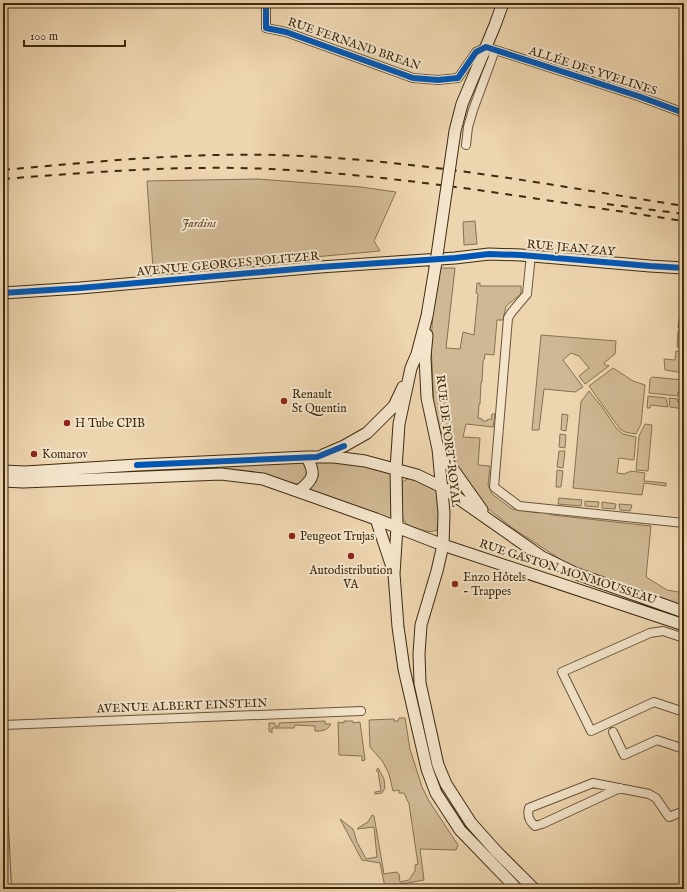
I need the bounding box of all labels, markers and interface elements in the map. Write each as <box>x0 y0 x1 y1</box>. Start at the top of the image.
street label: RUE FERNAND BREAN <box>286 14 423 74</box>
scale bar <box>24 22 125 48</box>
text: 100 m <box>30 29 58 44</box>
street label: ALLÉE DES YVELINES <box>526 42 659 99</box>
park label: Jardins <box>182 216 217 231</box>
street label: RUE JEAN ZAY <box>526 237 617 260</box>
street label: AVENUE GEORGES POLITZER <box>135 248 321 280</box>
street label: RUE DE PORT-ROYAL <box>432 374 464 508</box>
place label: Renault St Quentin <box>292 387 347 416</box>
marker: Renault St Quentin <box>279 396 289 406</box>
place label: H Tube CPIB <box>75 416 145 431</box>
marker: H Tube CPIB <box>62 418 72 428</box>
place label: Komarov <box>42 447 88 462</box>
marker: Komarov <box>29 449 39 459</box>
place label: Peugeot Trujas <box>300 529 374 544</box>
marker: Peugeot Trujas <box>287 531 297 541</box>
street label: RUE GASTON MONMOUSSEAU <box>477 536 659 608</box>
marker: Autodistribution VA <box>346 551 356 561</box>
place label: Autodistribution VA <box>308 563 393 592</box>
place label: Enzo Hôtels - Trappes <box>463 570 526 600</box>
marker: Enzo Hôtels - Trappes <box>450 579 460 589</box>
street label: AVENUE ALBERT EINSTEIN <box>95 696 268 717</box>

